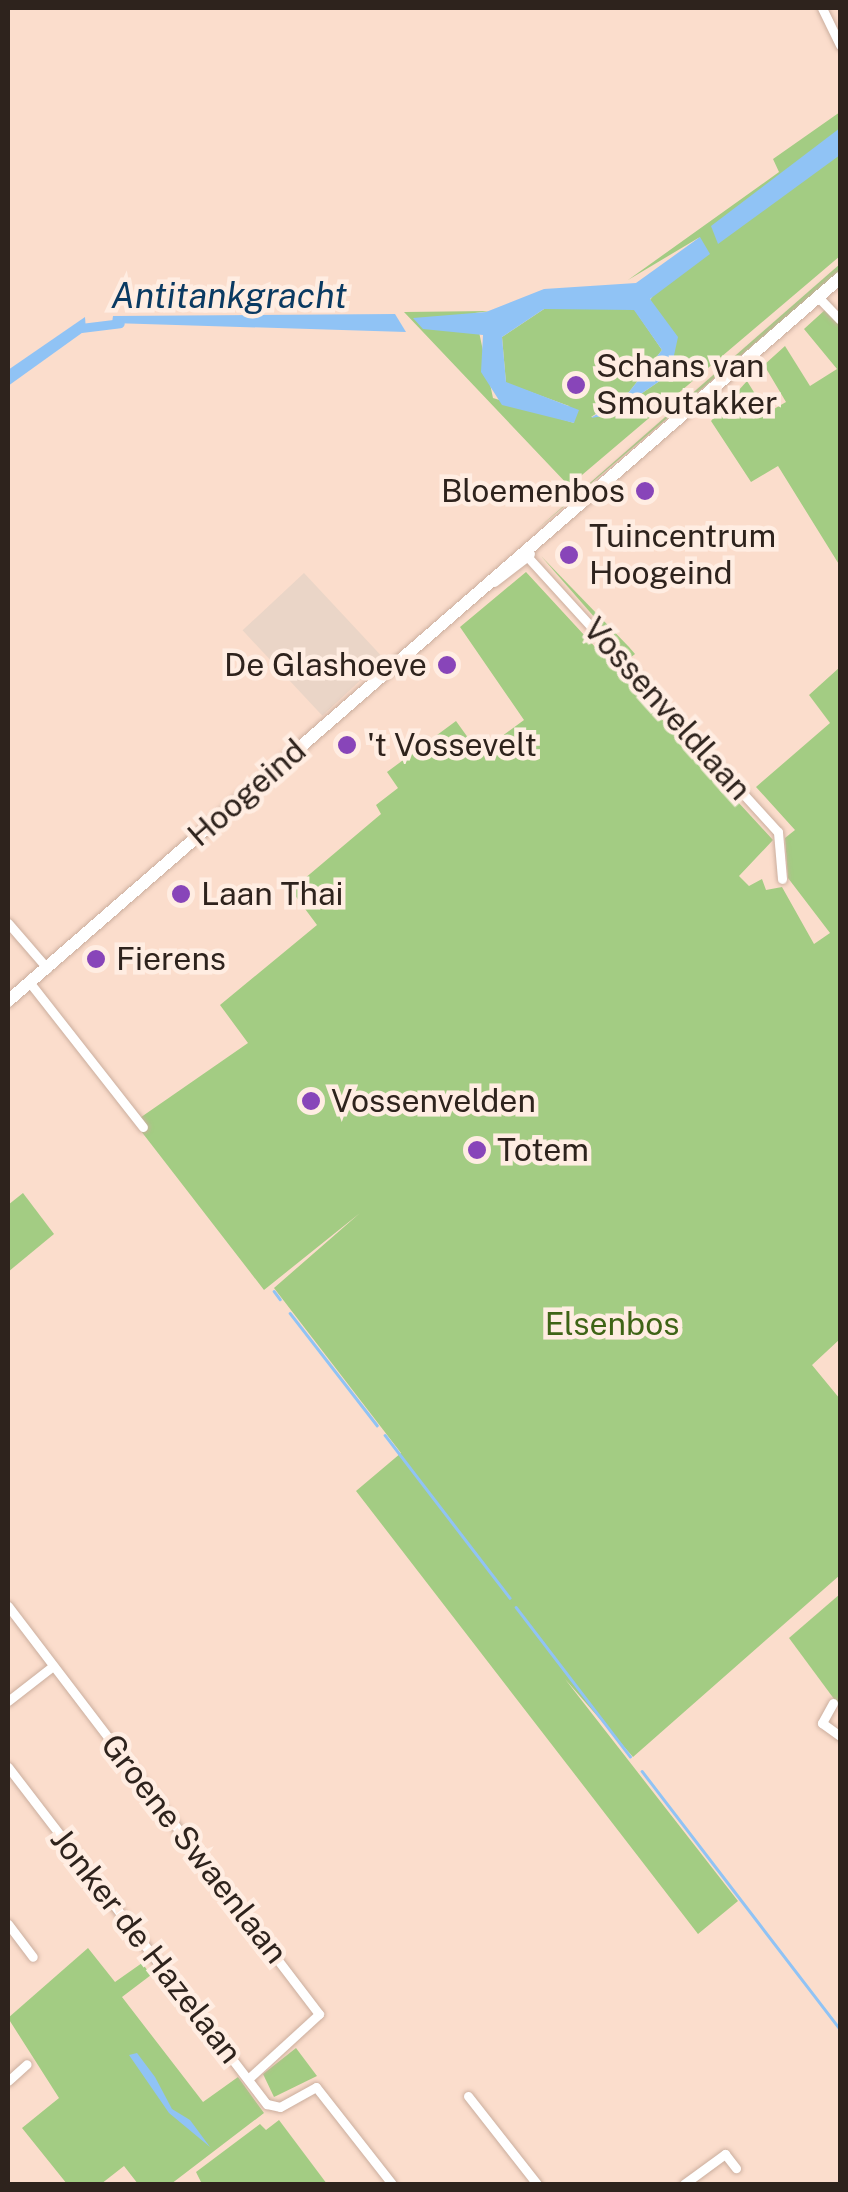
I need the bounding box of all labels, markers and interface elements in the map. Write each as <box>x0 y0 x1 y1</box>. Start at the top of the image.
water label: Antitankgracht <box>111 275 347 317</box>
place label: Schans van Smoutakker <box>596 348 778 423</box>
marker: Schans van Smoutakker <box>565 374 587 396</box>
place label: Bloemenbos <box>441 472 625 510</box>
marker: Bloemenbos <box>634 480 656 502</box>
place label: Tuincentrum Hoogeind <box>589 518 776 593</box>
marker: Tuincentrum Hoogeind <box>558 544 580 566</box>
street label: Vossenveldlaan <box>575 610 759 808</box>
place label: De Glashoeve <box>224 646 427 684</box>
marker: De Glashoeve <box>436 654 458 676</box>
place label: 't Vossevelt <box>367 726 538 764</box>
street label: Hoogeind <box>180 731 314 855</box>
marker: 't Vossevelt <box>336 734 358 756</box>
place label: Laan Thai <box>201 875 344 913</box>
marker: Laan Thai <box>170 883 192 905</box>
place label: Fierens <box>116 940 226 978</box>
marker: Fierens <box>85 948 107 970</box>
place label: Vossenvelden <box>331 1082 536 1120</box>
marker: Vossenvelden <box>300 1090 322 1112</box>
place label: Totem <box>497 1131 589 1169</box>
marker: Totem <box>466 1139 488 1161</box>
park label: Elsenbos <box>545 1305 679 1343</box>
street label: Groene Swaenlaan <box>93 1727 295 1971</box>
street label: Jonker de Hazelaan <box>42 1821 250 2071</box>

